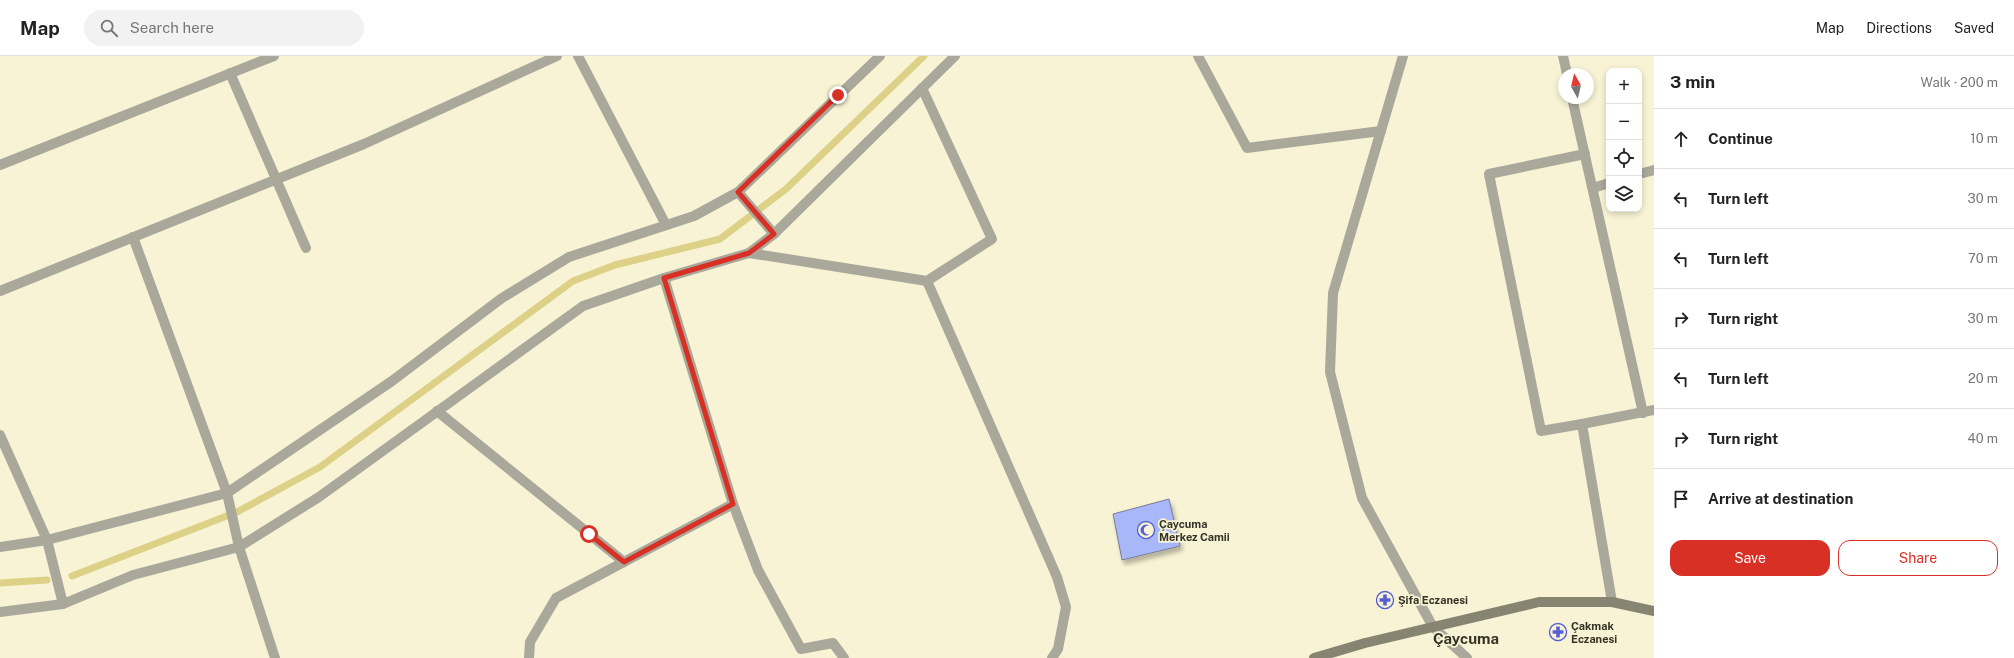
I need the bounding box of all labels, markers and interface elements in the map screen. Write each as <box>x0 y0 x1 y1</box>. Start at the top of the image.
search box <box>84 10 364 46</box>
text: Map <box>20 17 60 39</box>
icon: search <box>98 17 120 39</box>
text: Search here <box>130 19 214 36</box>
text: Map <box>1816 20 1844 36</box>
text: Directions <box>1866 20 1932 36</box>
text: Saved <box>1954 20 1994 36</box>
north arrow <box>1558 68 1594 104</box>
map controls <box>1606 68 1642 212</box>
button: + <box>1606 68 1642 104</box>
text: 3 min <box>1670 72 1715 92</box>
text: Walk · 200 m <box>1921 75 1998 90</box>
route end <box>829 86 847 104</box>
button: − <box>1606 104 1642 140</box>
icon: ahead <box>1670 128 1692 150</box>
text: Continue <box>1708 130 1773 147</box>
text: 10 m <box>1970 131 1998 146</box>
button: locate <box>1606 140 1642 176</box>
button: layers <box>1606 176 1642 212</box>
icon: left <box>1670 188 1692 210</box>
text: Turn left <box>1708 190 1769 207</box>
text: 30 m <box>1968 191 1998 206</box>
icon: left <box>1670 248 1692 270</box>
text: Turn left <box>1708 250 1769 267</box>
text: 70 m <box>1968 251 1998 266</box>
icon: right <box>1670 308 1692 330</box>
text: Turn right <box>1708 310 1778 327</box>
text: 30 m <box>1968 311 1998 326</box>
icon: left <box>1670 368 1692 390</box>
text: Turn left <box>1708 370 1769 387</box>
text: 20 m <box>1968 371 1998 386</box>
icon: right <box>1670 428 1692 450</box>
text: Turn right <box>1708 430 1778 447</box>
text: 40 m <box>1967 431 1998 446</box>
icon: arrive <box>1670 488 1692 510</box>
text: Arrive at destination <box>1708 490 1853 507</box>
place label: Çaycuma Merkez Camii <box>1159 518 1230 543</box>
mosque icon: Çaycuma Merkez Camii <box>1136 520 1156 540</box>
route start <box>580 525 598 543</box>
button: Save <box>1670 540 1830 576</box>
button: Share <box>1838 540 1998 576</box>
pharmacy icon: Şifa Eczanesi <box>1375 590 1395 610</box>
place label: Şifa Eczanesi <box>1398 594 1468 607</box>
place label: Çakmak Eczanesi <box>1571 620 1617 645</box>
pharmacy icon: Çakmak Eczanesi <box>1548 622 1568 642</box>
district label: Çaycuma <box>1433 630 1499 647</box>

